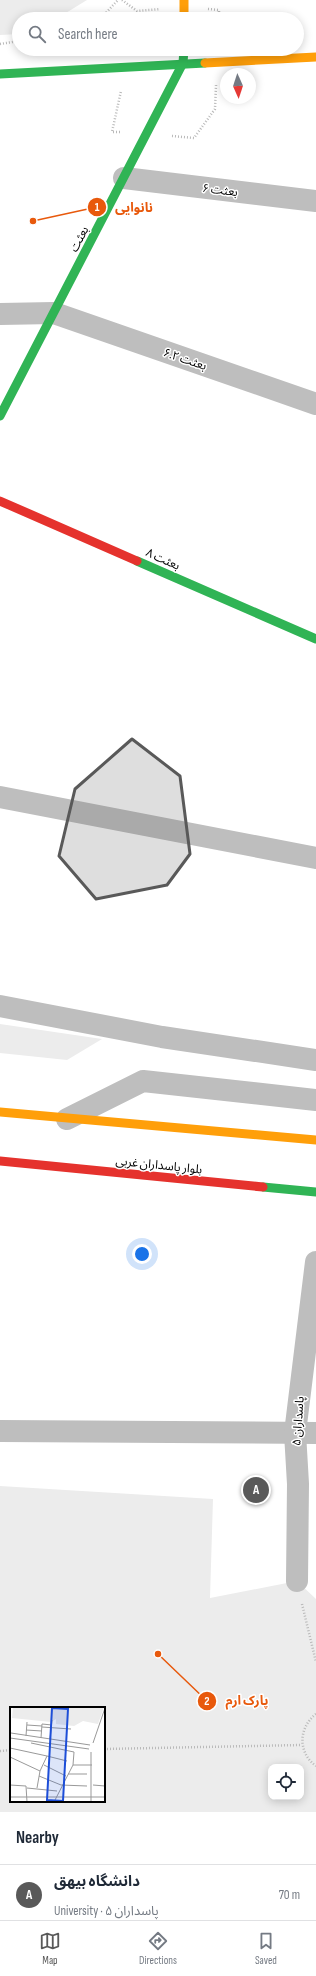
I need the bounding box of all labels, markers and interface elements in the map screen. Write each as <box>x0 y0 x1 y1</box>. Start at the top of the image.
search box <box>12 12 304 56</box>
icon: search <box>26 23 48 45</box>
text: Search here <box>58 25 118 44</box>
north arrow <box>220 68 256 104</box>
street label: بعثت ۶ <box>201 181 239 200</box>
callout: نانوایی <box>87 195 160 220</box>
text: 1 <box>95 200 100 215</box>
text: نانوایی <box>115 200 153 216</box>
street label: بعثت <box>67 224 92 255</box>
street label: بعثت ۶.۲ <box>161 345 209 374</box>
street label: بعثت ۸ <box>143 545 182 574</box>
street label: بلوار پاسداران غربی <box>115 1153 203 1178</box>
your location <box>132 1244 152 1264</box>
street label: پاسداران ۵ <box>289 1396 308 1446</box>
pin: A <box>243 1475 269 1505</box>
callout: پارک ارم <box>197 1688 276 1713</box>
text: پارک ارم <box>226 1693 268 1710</box>
text: 2 <box>204 1694 210 1709</box>
inset map <box>10 1707 105 1802</box>
map controls <box>268 1764 304 1800</box>
button: locate <box>268 1764 304 1800</box>
text: Nearby <box>16 1828 59 1848</box>
text: دانشگاه بیهق <box>54 1872 140 1891</box>
text: A <box>26 1887 32 1903</box>
text: 70 m <box>279 1887 300 1903</box>
text: University · پاسداران ۵ <box>54 1903 159 1919</box>
tab: Map <box>39 1930 61 1967</box>
tab: Directions <box>139 1930 177 1967</box>
tab: Saved <box>255 1930 277 1967</box>

